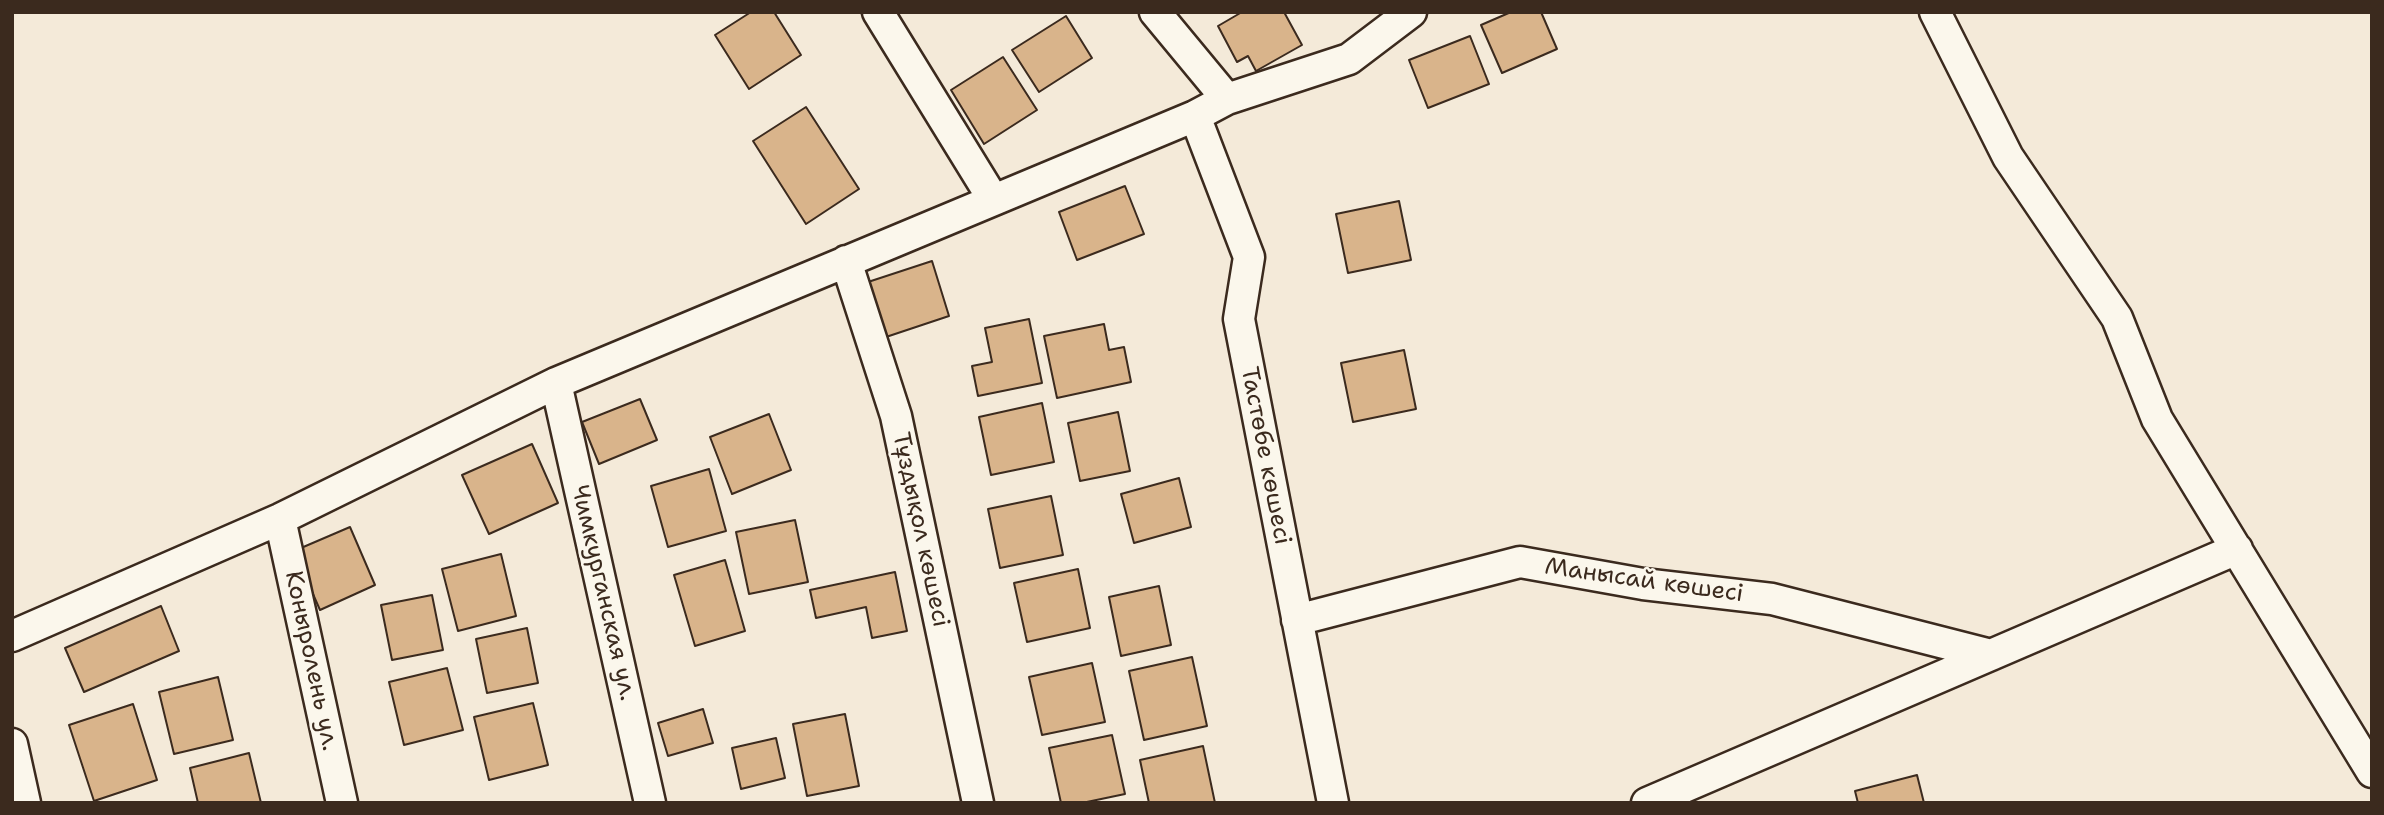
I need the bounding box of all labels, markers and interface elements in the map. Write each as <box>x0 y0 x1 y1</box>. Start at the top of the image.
street label: Тастөбе көшесі <box>1234 365 1296 547</box>
street label: Тұздықол көшесі <box>885 430 955 630</box>
street label: Чимкурганская ул. <box>564 482 642 704</box>
street label: Манысай көшесі <box>1543 553 1745 609</box>
street label: Коныролень ул. <box>278 568 344 754</box>

